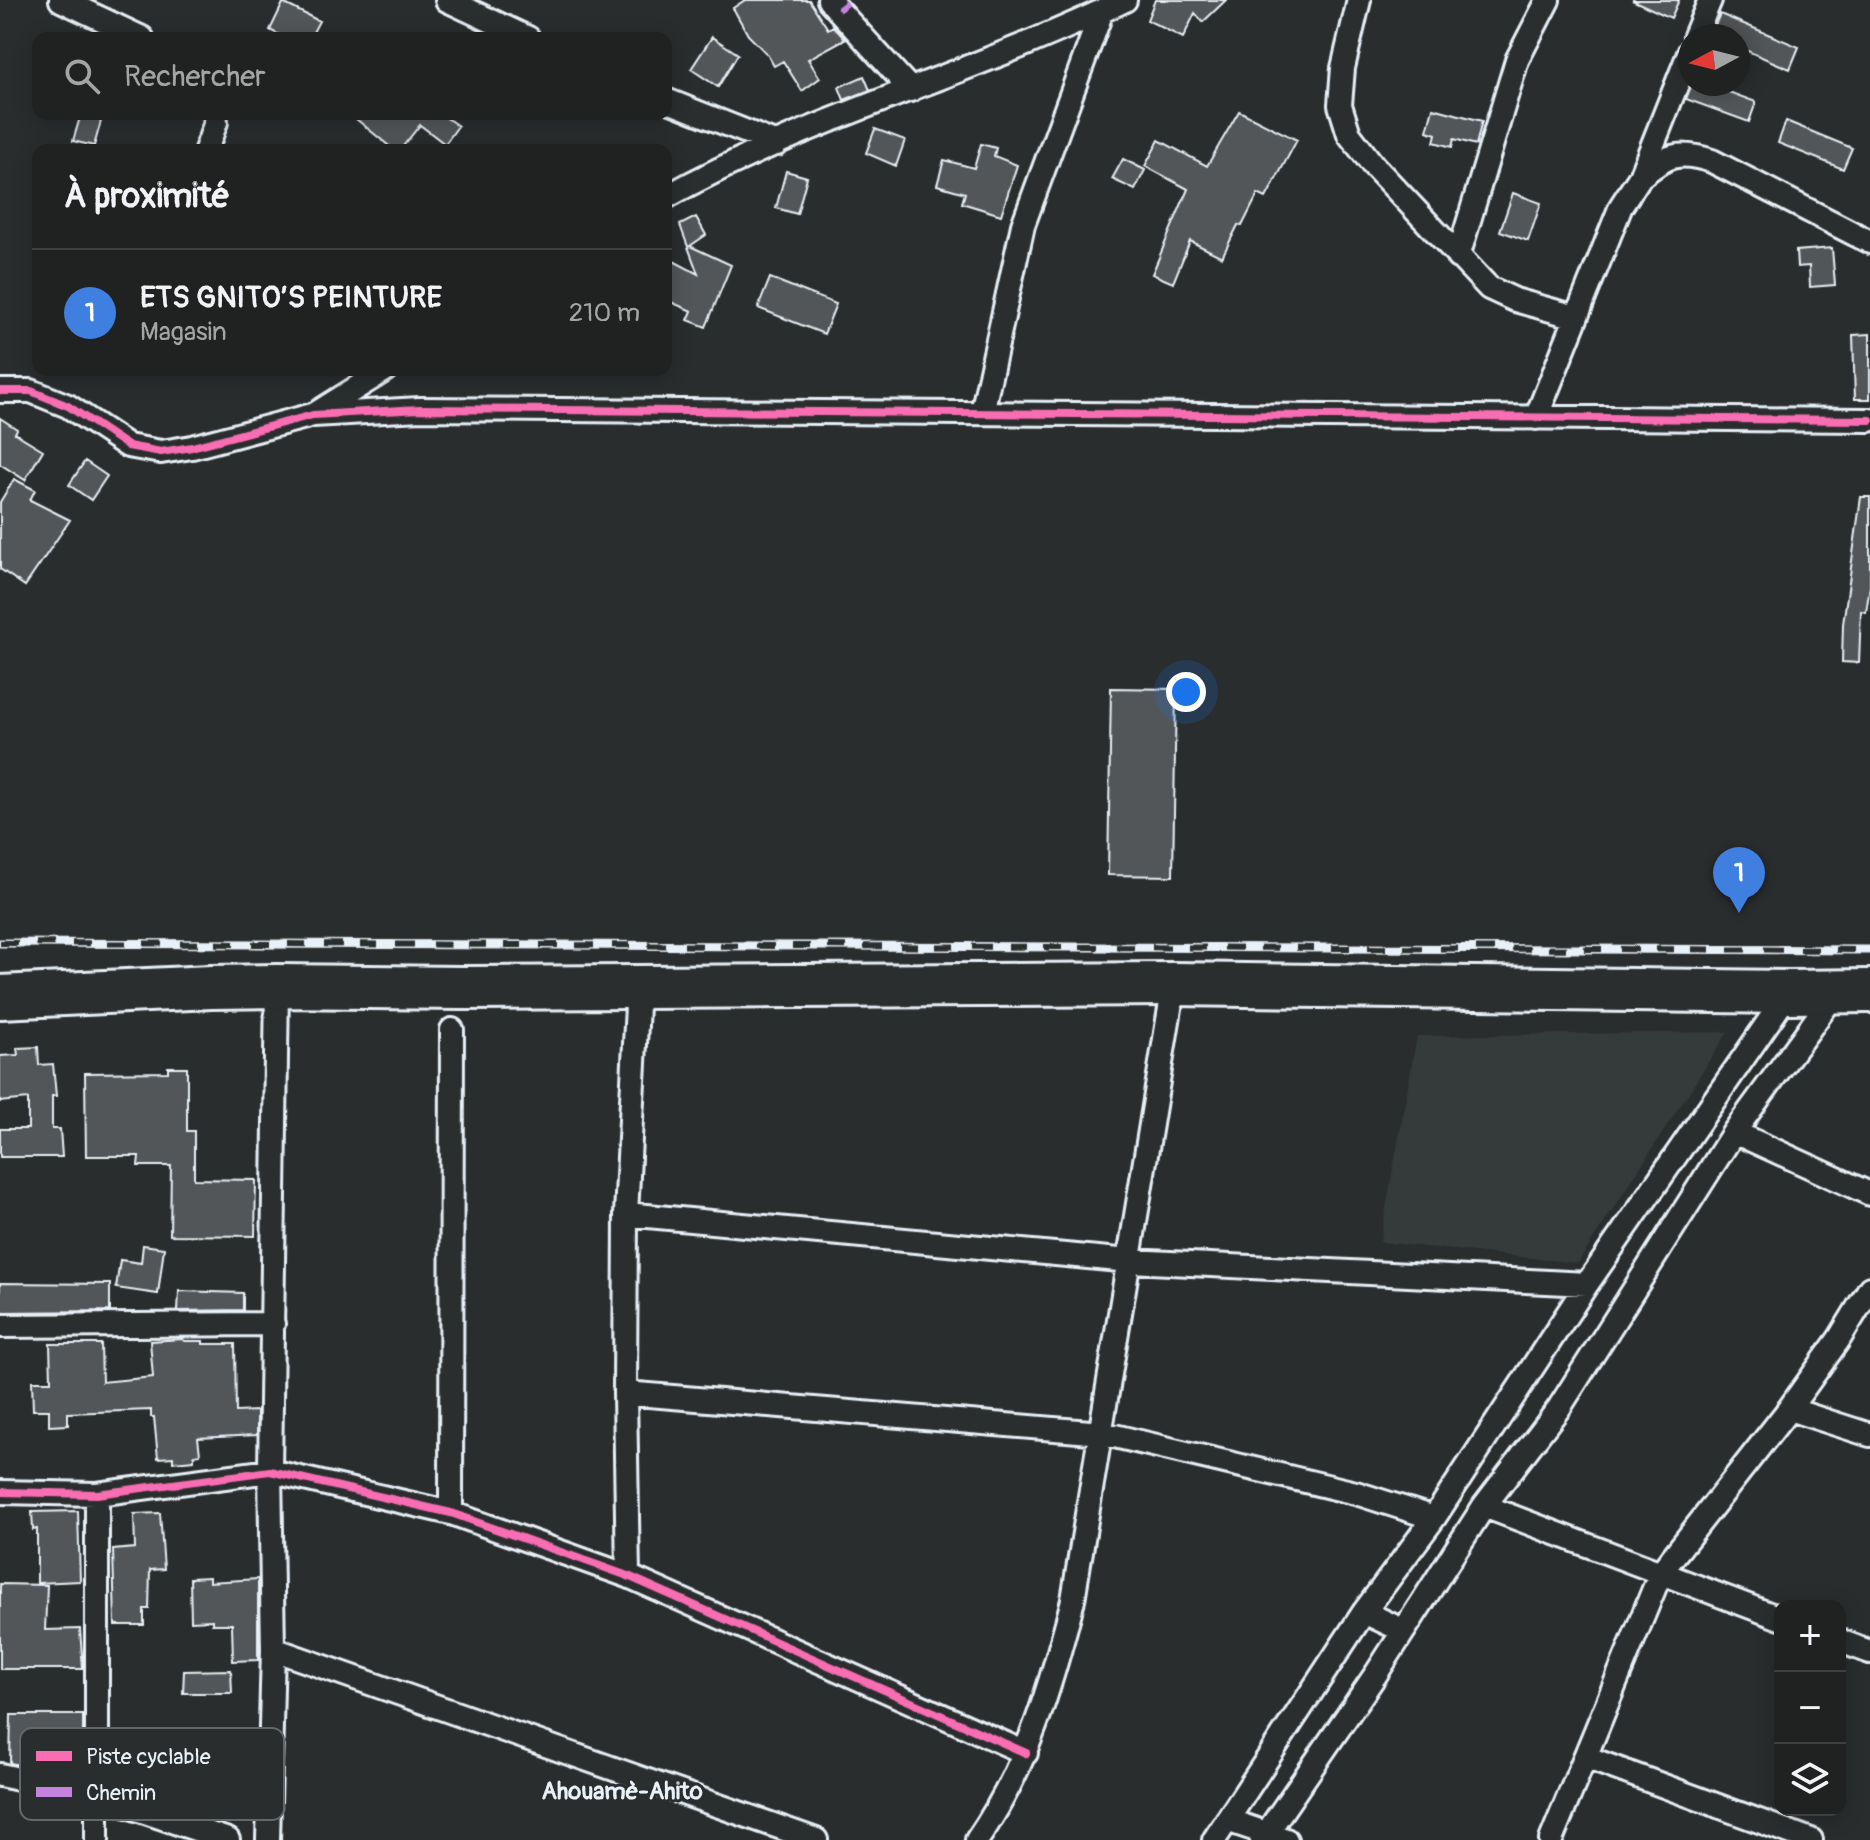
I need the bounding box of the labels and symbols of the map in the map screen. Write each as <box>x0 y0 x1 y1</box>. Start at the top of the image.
north arrow <box>1678 24 1750 96</box>
your location <box>1166 672 1206 712</box>
pin: 1 <box>1713 847 1765 913</box>
legend <box>20 1728 284 1820</box>
text: Piste cyclable <box>86 1743 211 1771</box>
district label: Ahouamè-Ahito <box>541 1777 703 1806</box>
text: Chemin <box>86 1779 156 1807</box>

